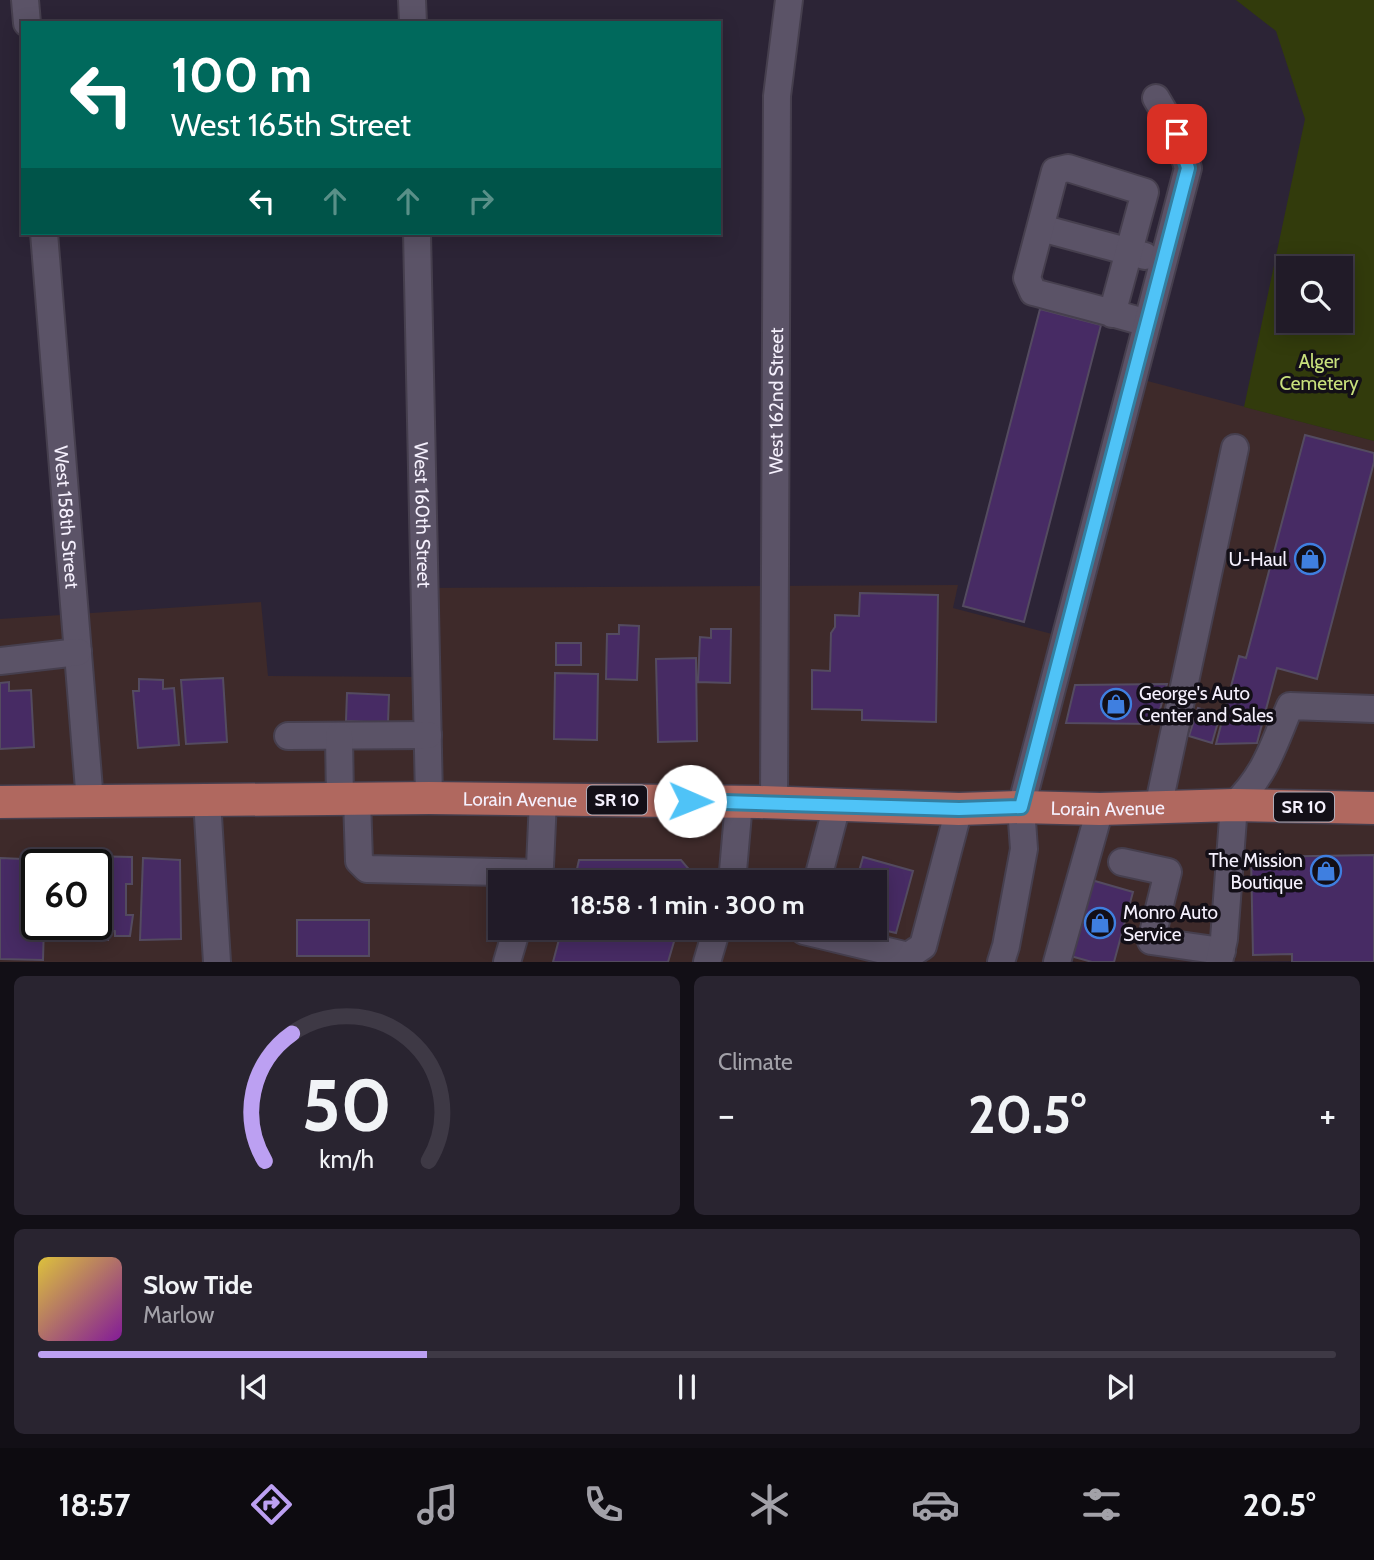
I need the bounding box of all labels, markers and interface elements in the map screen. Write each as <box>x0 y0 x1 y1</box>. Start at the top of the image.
text: 100 m <box>171 45 312 104</box>
icon: left <box>56 49 147 140</box>
pin <box>1147 104 1207 164</box>
text: West 165th Street <box>171 105 411 144</box>
icon: arrive <box>1158 115 1196 153</box>
icon: left <box>243 182 281 220</box>
icon: ahead <box>316 182 354 220</box>
icon: ahead <box>389 182 427 220</box>
icon: right <box>462 182 500 220</box>
map controls <box>1276 256 1353 333</box>
button: search <box>1276 256 1353 333</box>
street label: West 162nd Street <box>764 327 788 474</box>
park label: Alger Cemetery <box>1279 350 1359 395</box>
street label: West 160th Street <box>409 442 436 589</box>
street label: West 158th Street <box>49 445 84 590</box>
shop icon: U-Haul <box>1293 542 1327 576</box>
place label: U-Haul <box>1228 548 1288 571</box>
place label: George's Auto Center and Sales <box>1139 682 1274 727</box>
shop icon: George's Auto Center and Sales <box>1099 687 1133 721</box>
position arrow <box>653 764 727 838</box>
road number: SR 10 <box>587 786 647 814</box>
street label: Lorain Avenue <box>463 787 577 812</box>
road number: SR 10 <box>1274 792 1334 822</box>
street label: Lorain Avenue <box>1050 796 1165 821</box>
speed limit sign: 60 <box>21 849 112 940</box>
place label: The Mission Boutique <box>1209 849 1303 894</box>
shop icon: The Mission Boutique <box>1309 854 1343 888</box>
text: 18:58 · 1 min · 300 m <box>570 889 805 921</box>
place label: Monro Auto Service <box>1123 901 1218 946</box>
shop icon: Monro Auto Service <box>1083 906 1117 940</box>
text: Climate <box>718 1048 793 1076</box>
text: 50 <box>302 1062 392 1150</box>
text: 20.5° <box>968 1083 1086 1146</box>
text: − <box>718 1091 735 1138</box>
text: + <box>1319 1091 1336 1138</box>
text: km/h <box>320 1144 374 1174</box>
text: Slow Tide <box>143 1269 253 1301</box>
text: Marlow <box>143 1301 214 1329</box>
icon: previous <box>235 1368 273 1406</box>
icon: pause <box>668 1368 706 1406</box>
icon: next <box>1101 1368 1139 1406</box>
icon: directions <box>247 1480 296 1529</box>
icon: music <box>413 1480 462 1529</box>
icon: phone <box>579 1480 628 1529</box>
icon: climate <box>745 1480 794 1529</box>
icon: car <box>911 1480 960 1529</box>
icon: filters <box>1077 1480 1126 1529</box>
text: 18:57 <box>58 1485 130 1524</box>
text: 20.5° <box>1243 1485 1316 1524</box>

